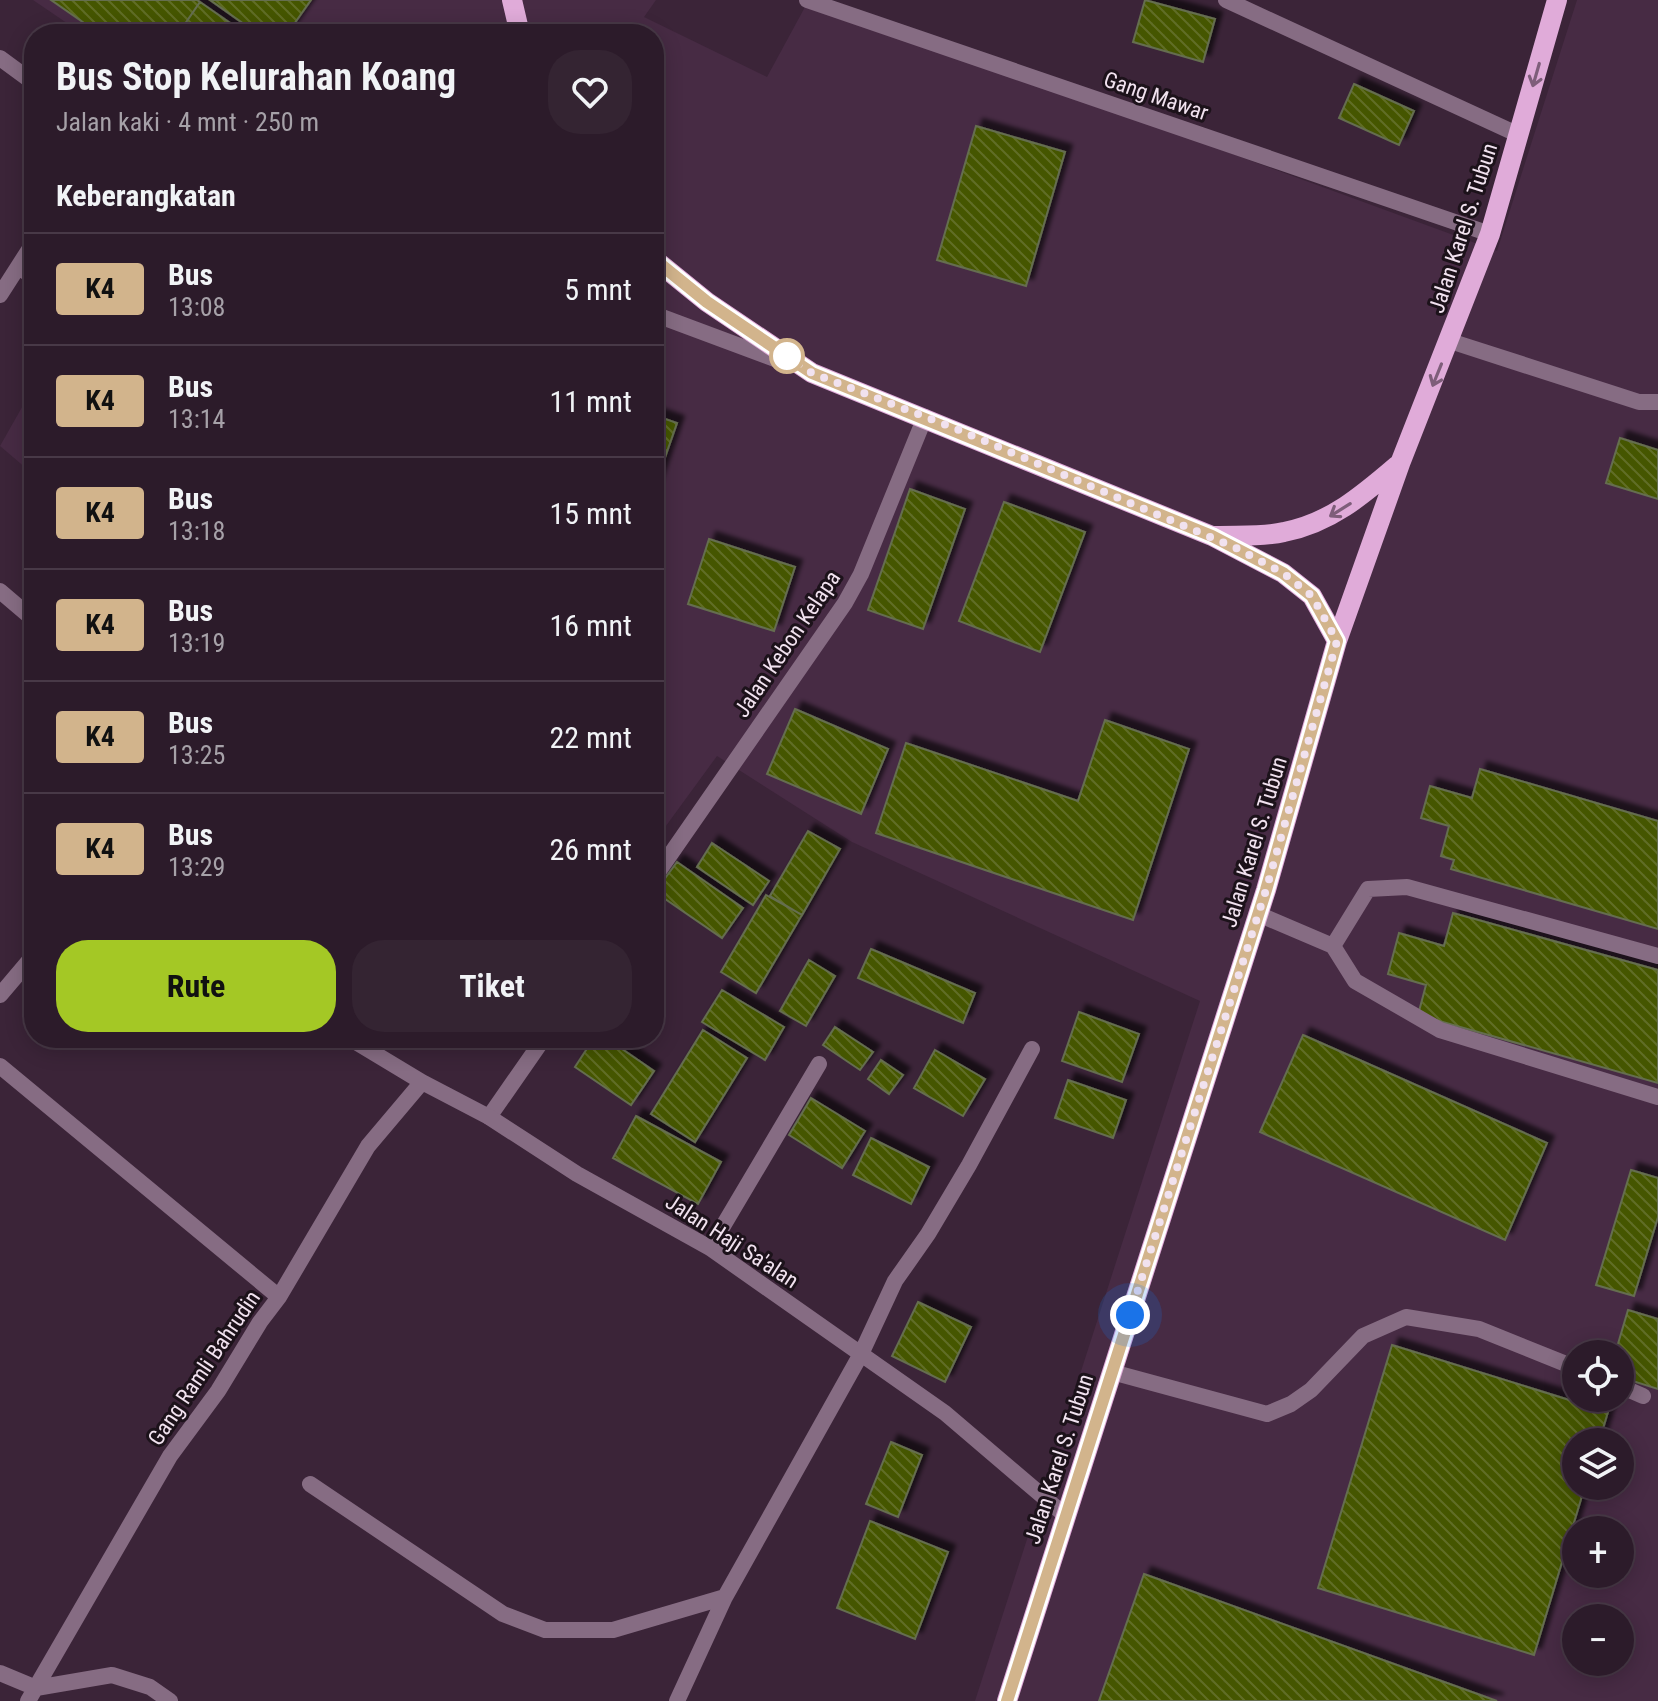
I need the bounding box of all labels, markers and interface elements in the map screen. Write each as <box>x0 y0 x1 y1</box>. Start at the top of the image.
button: heart <box>548 50 632 134</box>
text: Bus Stop Kelurahan Koang <box>56 55 456 99</box>
one-way arrow <box>1528 62 1543 88</box>
street label: Gang Mawar <box>1100 66 1212 126</box>
text: Jalan kaki · 4 mnt · 250 m <box>56 107 319 137</box>
street label: Jalan Karel S. Tubun <box>1424 140 1502 316</box>
text: Keberangkatan <box>56 178 236 213</box>
text: Bus <box>168 257 213 292</box>
text: K4 <box>85 272 115 305</box>
text: 5 mnt <box>564 272 632 307</box>
text: 13:08 <box>168 292 225 322</box>
unlabelled marker <box>770 339 804 373</box>
one-way arrow <box>1428 362 1443 387</box>
text: Bus <box>168 369 213 404</box>
text: K4 <box>85 384 115 417</box>
text: 11 mnt <box>550 384 632 419</box>
text: 13:14 <box>168 404 225 434</box>
text: Bus <box>168 481 213 516</box>
text: K4 <box>85 496 115 529</box>
text: 15 mnt <box>550 496 632 531</box>
one-way arrow <box>1330 501 1352 518</box>
text: 13:18 <box>168 516 225 546</box>
street label: Jalan Kebon Kelapa <box>729 566 845 722</box>
text: Bus <box>168 593 213 628</box>
text: K4 <box>85 608 115 641</box>
text: 16 mnt <box>550 608 632 643</box>
text: 13:19 <box>168 628 225 658</box>
text: Bus <box>168 705 213 740</box>
text: K4 <box>85 720 115 753</box>
text: 22 mnt <box>550 720 632 755</box>
text: 13:25 <box>168 740 225 770</box>
street label: Jalan Karel S. Tubun <box>1216 754 1292 930</box>
text: Bus <box>168 817 213 852</box>
text: K4 <box>85 832 115 865</box>
text: 26 mnt <box>550 832 632 867</box>
text: 13:29 <box>168 852 225 882</box>
button: Rute <box>56 940 336 1032</box>
button: Tiket <box>352 940 632 1032</box>
street label: Jalan Haji Sa'alan <box>661 1189 803 1293</box>
street label: Gang Ramli Bahrudin <box>143 1286 265 1450</box>
your location <box>1110 1295 1150 1335</box>
map controls <box>1562 1340 1634 1676</box>
button: locate <box>1562 1340 1634 1412</box>
street label: Jalan Karel S. Tubun <box>1020 1371 1098 1547</box>
button: layers <box>1562 1428 1634 1500</box>
button: + <box>1562 1516 1634 1588</box>
button: − <box>1562 1604 1634 1676</box>

